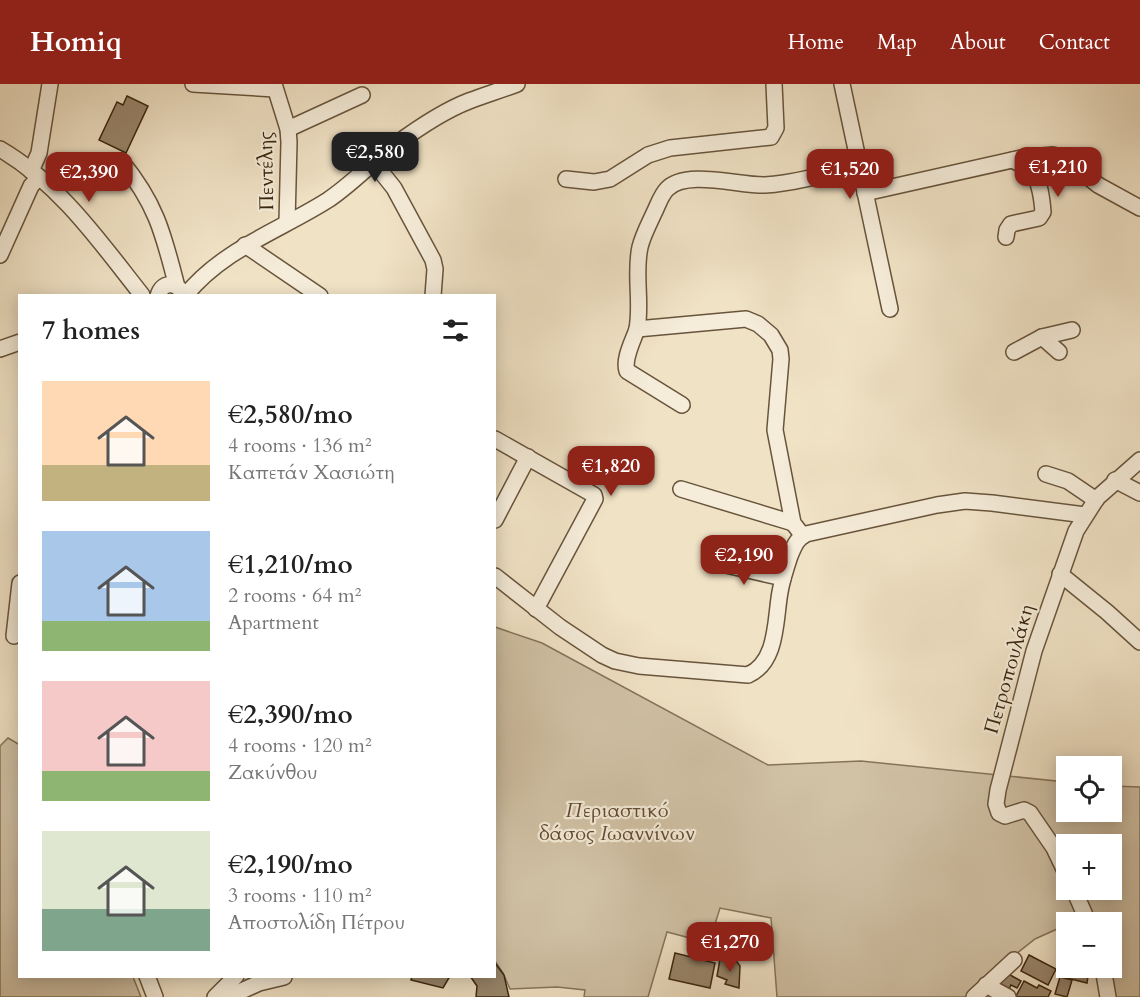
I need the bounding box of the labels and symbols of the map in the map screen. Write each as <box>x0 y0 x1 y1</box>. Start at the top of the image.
street label: Πεντέλης <box>252 131 280 211</box>
pin: €2,580 <box>326 132 424 183</box>
pin: €1,210 <box>1009 147 1107 198</box>
pin: €1,520 <box>801 149 899 200</box>
pin: €2,390 <box>40 152 138 203</box>
pin: €1,820 <box>562 446 660 497</box>
pin: €2,190 <box>695 535 793 586</box>
street label: Πετροπουλάκη <box>978 601 1040 737</box>
park label: Περιαστικό δάσος Ιωαννίνων <box>539 797 695 847</box>
pin: €1,270 <box>681 922 779 973</box>

